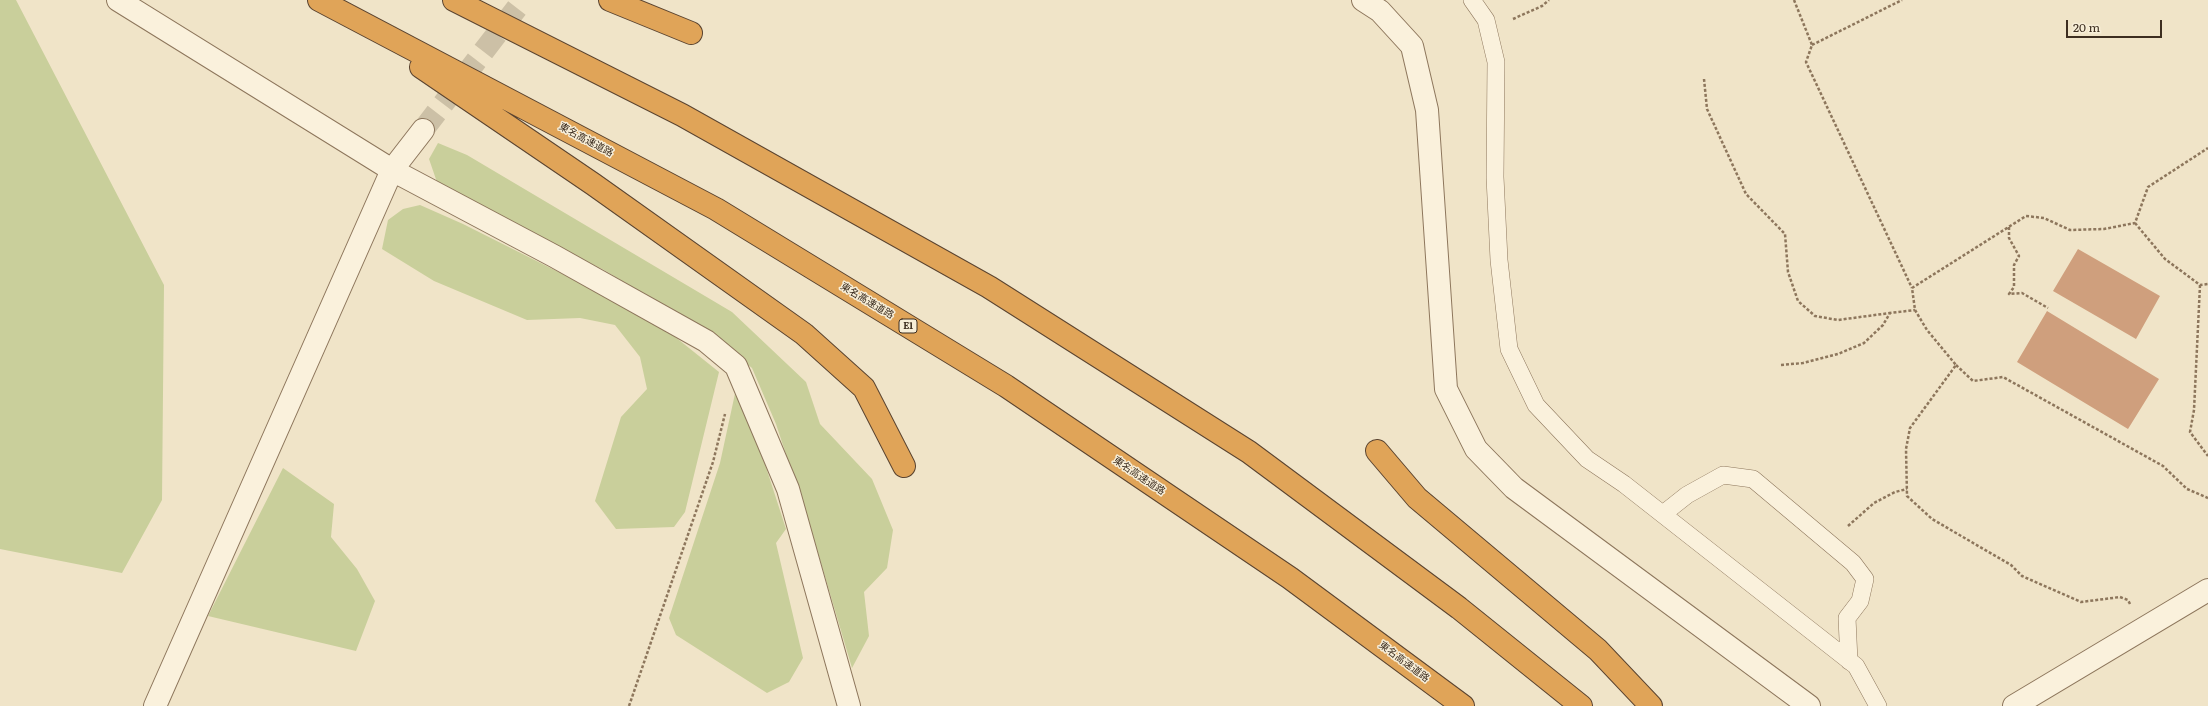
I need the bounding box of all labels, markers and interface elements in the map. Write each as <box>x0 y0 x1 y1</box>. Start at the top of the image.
scale bar <box>2068 12 2164 38</box>
text: 20 m <box>2073 18 2100 36</box>
street label: 東名高速道路 <box>557 121 615 159</box>
street label: 東名高速道路 <box>838 280 896 322</box>
road number: E1 <box>899 319 917 333</box>
street label: 東名高速道路 <box>1111 454 1167 498</box>
street label: 東名高速道路 <box>1376 639 1432 685</box>

